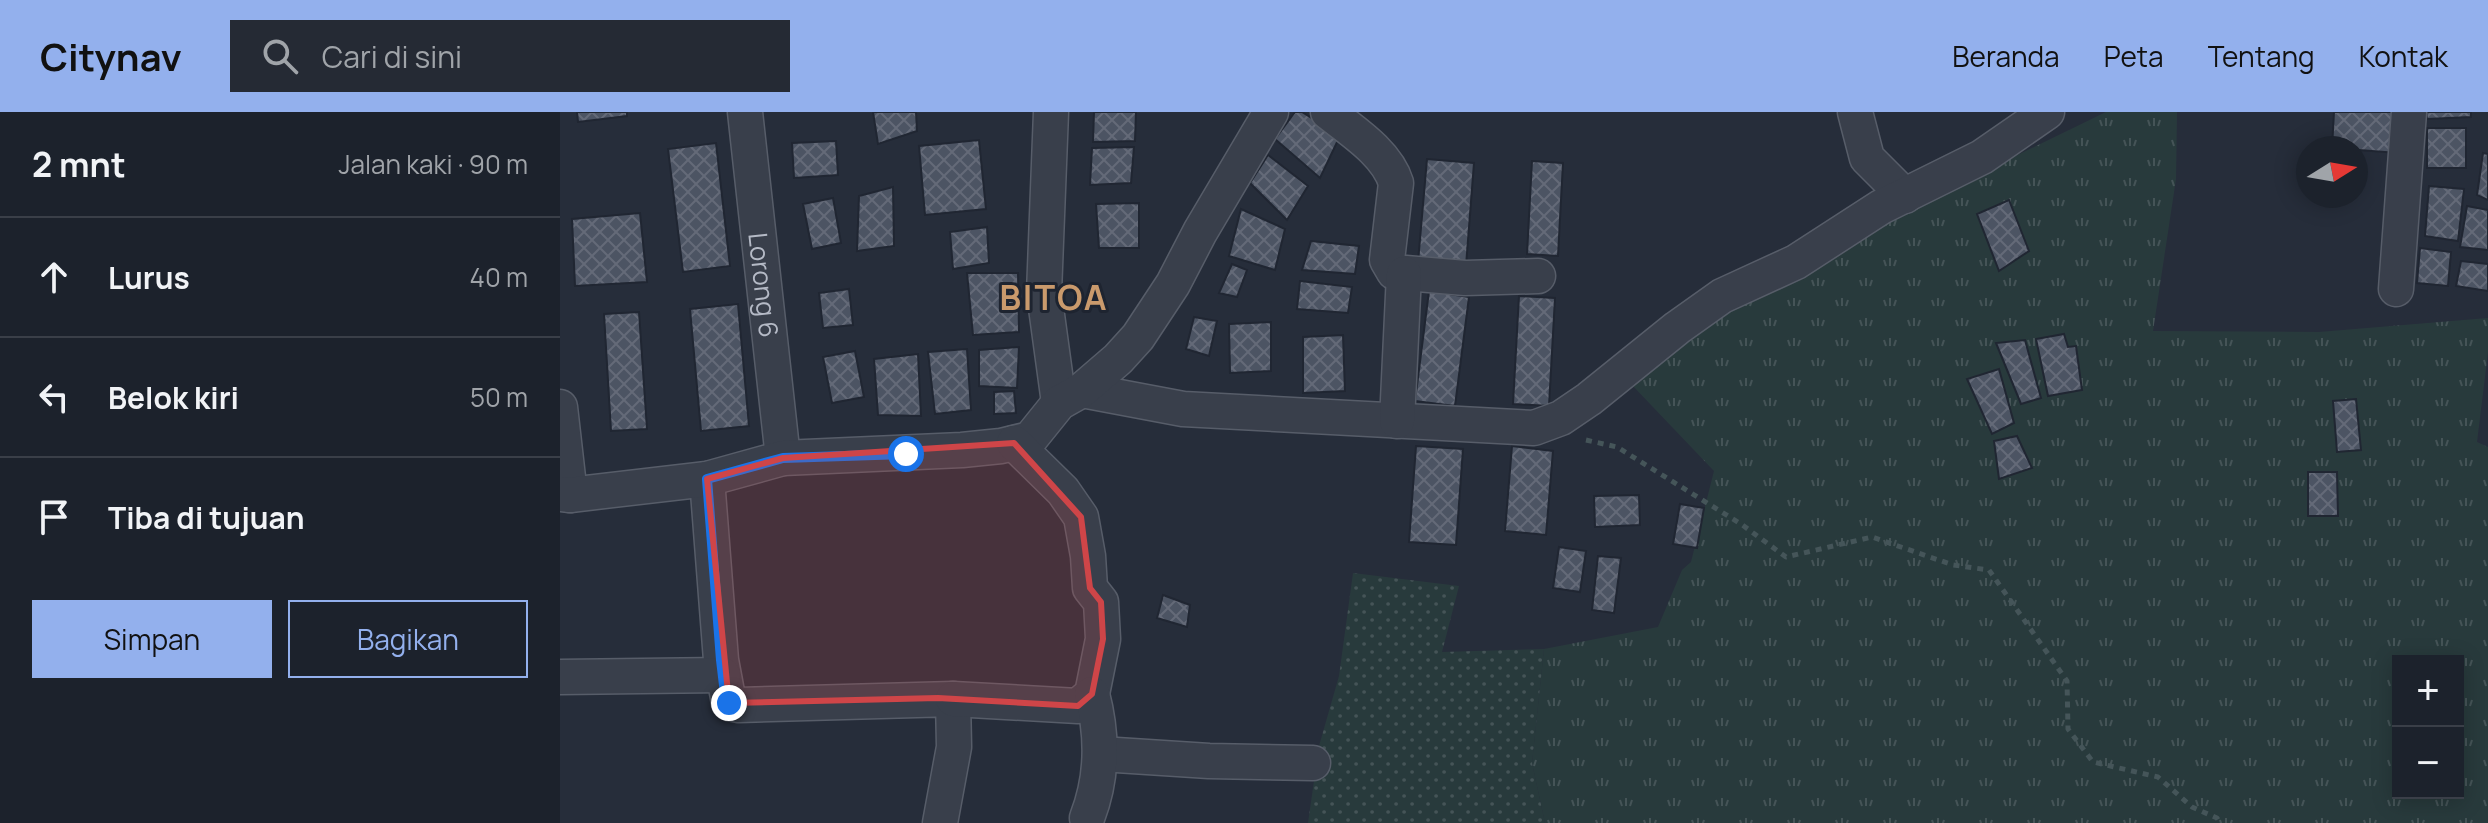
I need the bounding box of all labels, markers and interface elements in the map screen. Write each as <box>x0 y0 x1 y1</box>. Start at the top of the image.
search box <box>230 20 790 92</box>
text: Citynav <box>40 30 182 82</box>
icon: search <box>258 34 302 78</box>
text: Cari di sini <box>322 36 462 77</box>
text: Beranda <box>1952 37 2060 75</box>
text: Peta <box>2104 37 2164 75</box>
text: Tentang <box>2208 37 2315 75</box>
text: Kontak <box>2359 37 2448 75</box>
north arrow <box>2296 136 2368 208</box>
text: 2 mnt <box>32 141 126 187</box>
text: Jalan kaki · 90 m <box>339 146 528 182</box>
street label: Lorong 6 <box>740 231 788 339</box>
icon: ahead <box>32 255 76 299</box>
text: Lurus <box>108 257 190 298</box>
text: 40 m <box>470 259 528 295</box>
district label: BITOA <box>999 274 1109 320</box>
icon: left <box>32 375 76 419</box>
text: Belok kiri <box>108 377 239 418</box>
text: 50 m <box>470 379 528 415</box>
route start <box>888 436 924 472</box>
icon: arrive <box>32 495 76 539</box>
text: Tiba di tujuan <box>108 497 305 538</box>
button: Simpan <box>32 600 272 678</box>
button: Bagikan <box>288 600 528 678</box>
map controls <box>2392 655 2464 799</box>
button: + <box>2392 655 2464 727</box>
route end <box>711 685 747 721</box>
button: − <box>2392 727 2464 799</box>

